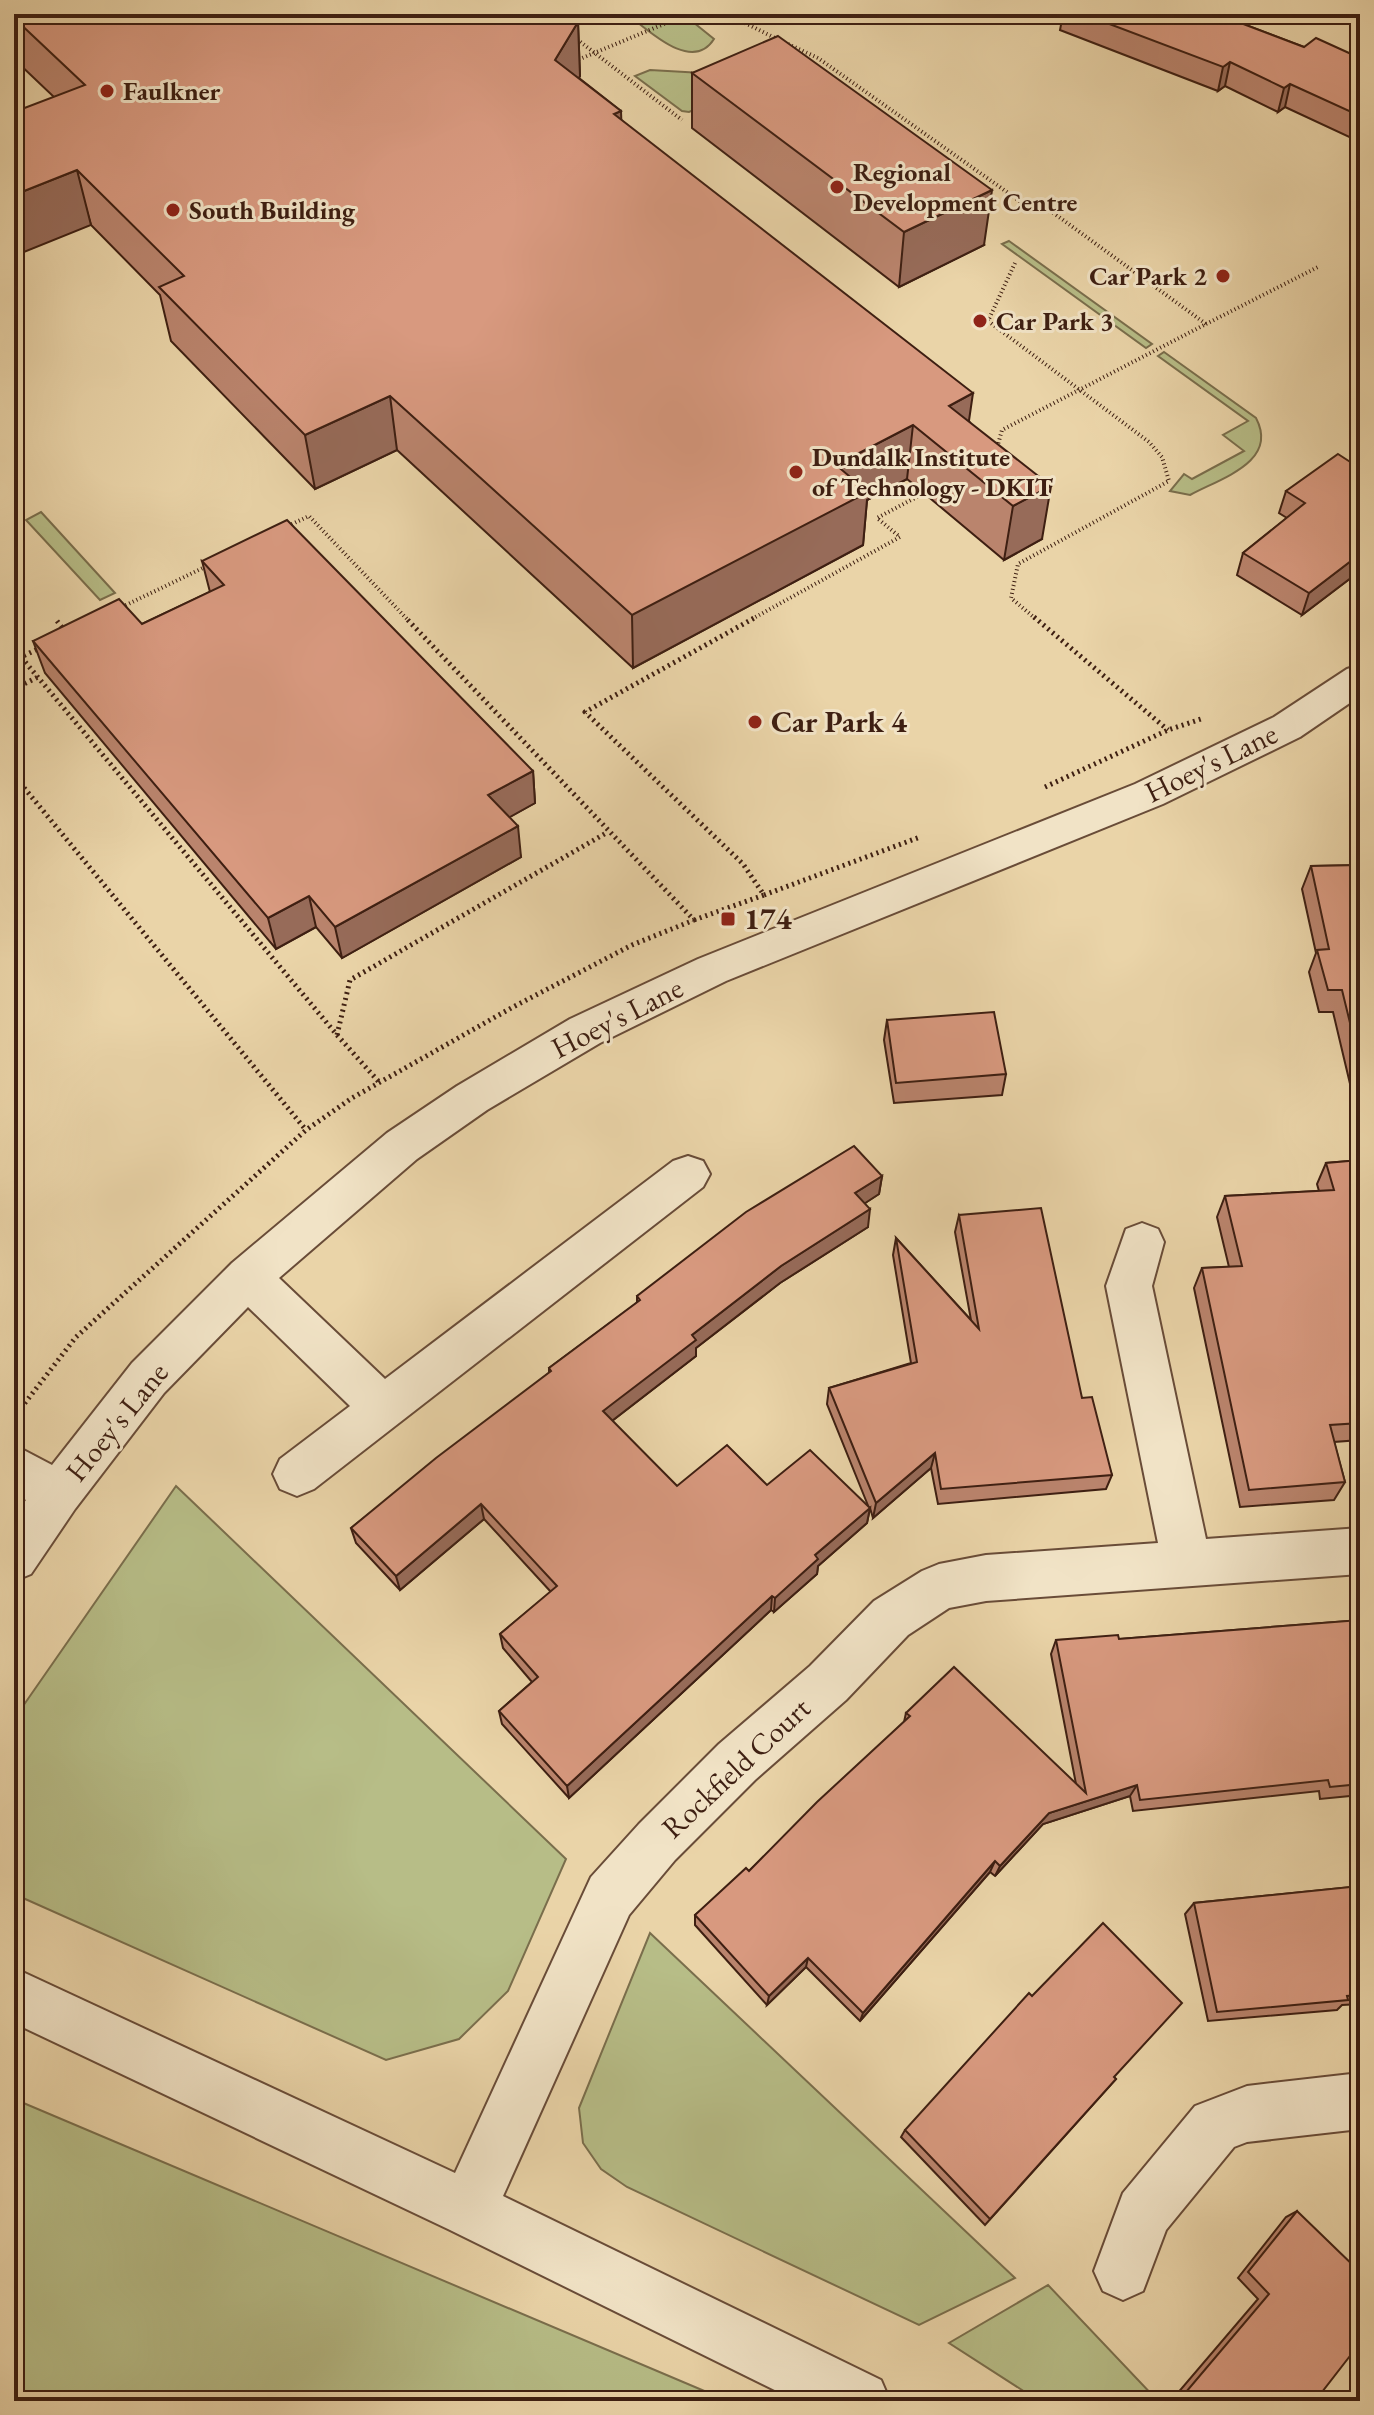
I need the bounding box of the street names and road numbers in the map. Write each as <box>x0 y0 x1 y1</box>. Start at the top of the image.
street label: Hoey's Lane <box>1138 714 1283 811</box>
street label: Hoey's Lane <box>544 968 689 1067</box>
street label: Hoey's Lane <box>57 1354 177 1489</box>
street label: Rockfield Court <box>653 1688 819 1847</box>

